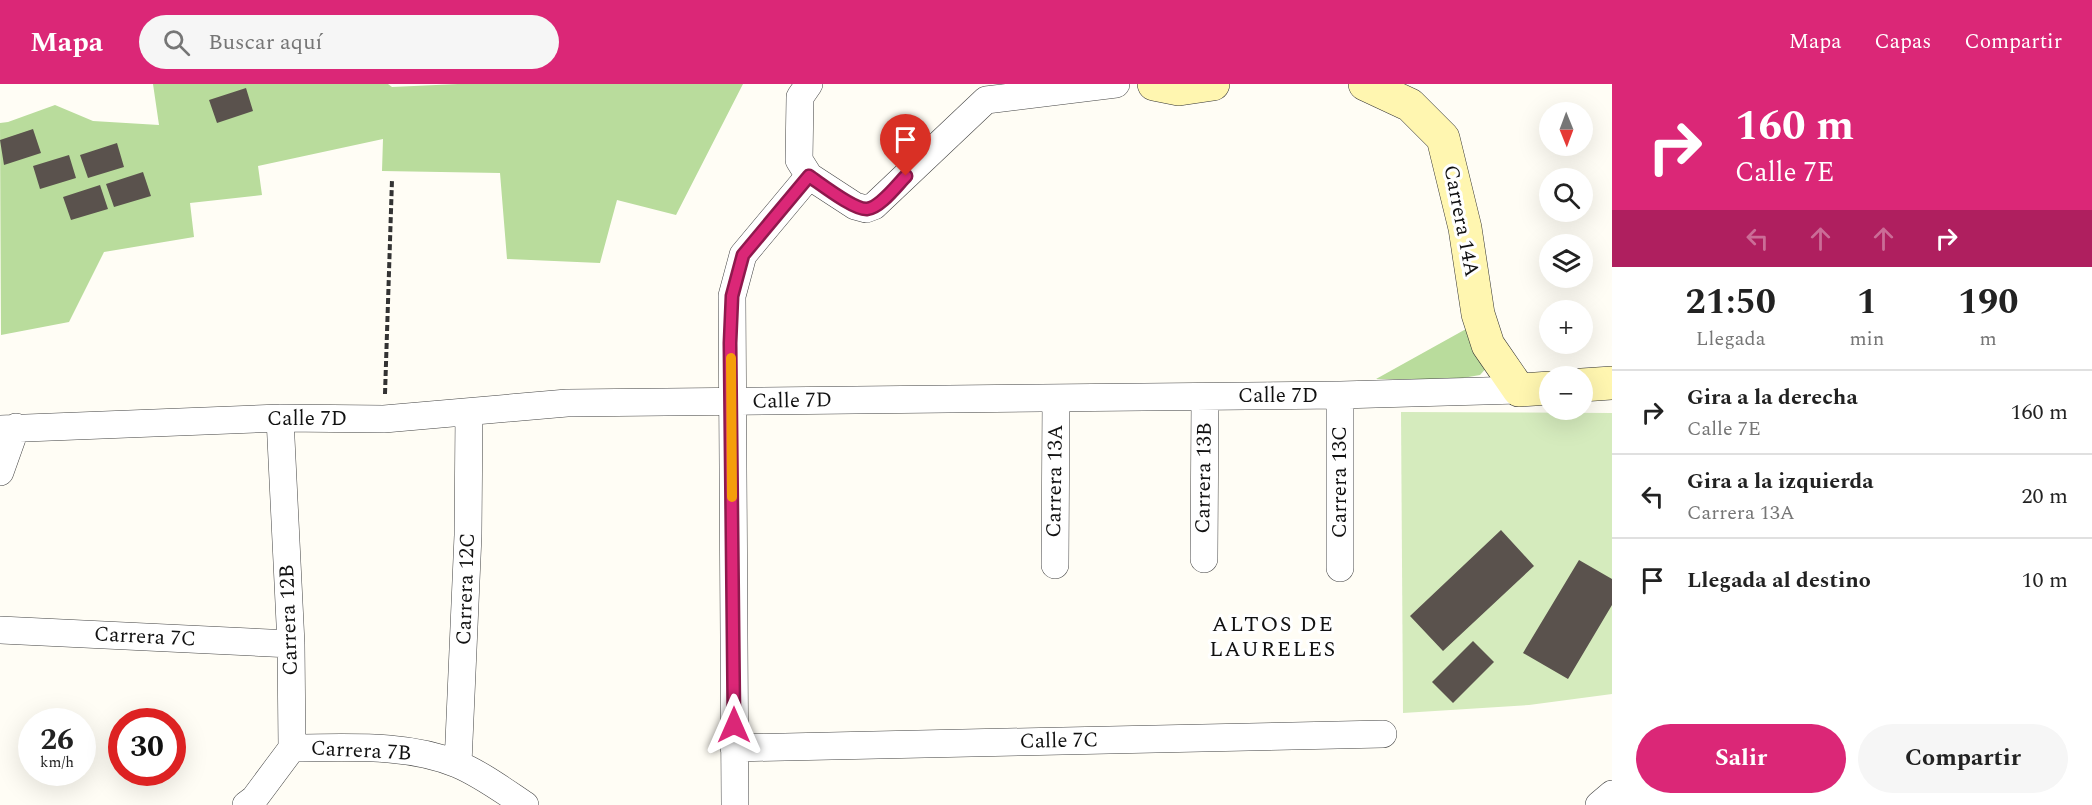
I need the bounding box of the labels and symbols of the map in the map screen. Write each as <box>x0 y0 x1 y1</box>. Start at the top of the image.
north arrow <box>1539 102 1593 156</box>
pin <box>880 114 931 176</box>
street label: Carrera 14A <box>1434 162 1488 280</box>
street label: Calle 7D <box>1238 380 1318 412</box>
street label: Calle 7D <box>752 384 832 418</box>
street label: Calle 7D <box>267 403 347 435</box>
street label: Carrera 13B <box>1187 422 1221 534</box>
street label: Carrera 13A <box>1038 424 1072 538</box>
street label: Carrera 13C <box>1324 426 1356 538</box>
street label: Carrera 12C <box>448 532 484 646</box>
street label: Carrera 12B <box>271 564 307 676</box>
district label: ALTOS DE LAURELES <box>1209 608 1337 666</box>
street label: Carrera 7C <box>93 618 197 656</box>
position arrow <box>702 693 766 757</box>
speed limit sign: 30 <box>108 708 186 786</box>
street label: Calle 7C <box>1019 724 1099 758</box>
street label: Carrera 7B <box>310 732 412 770</box>

